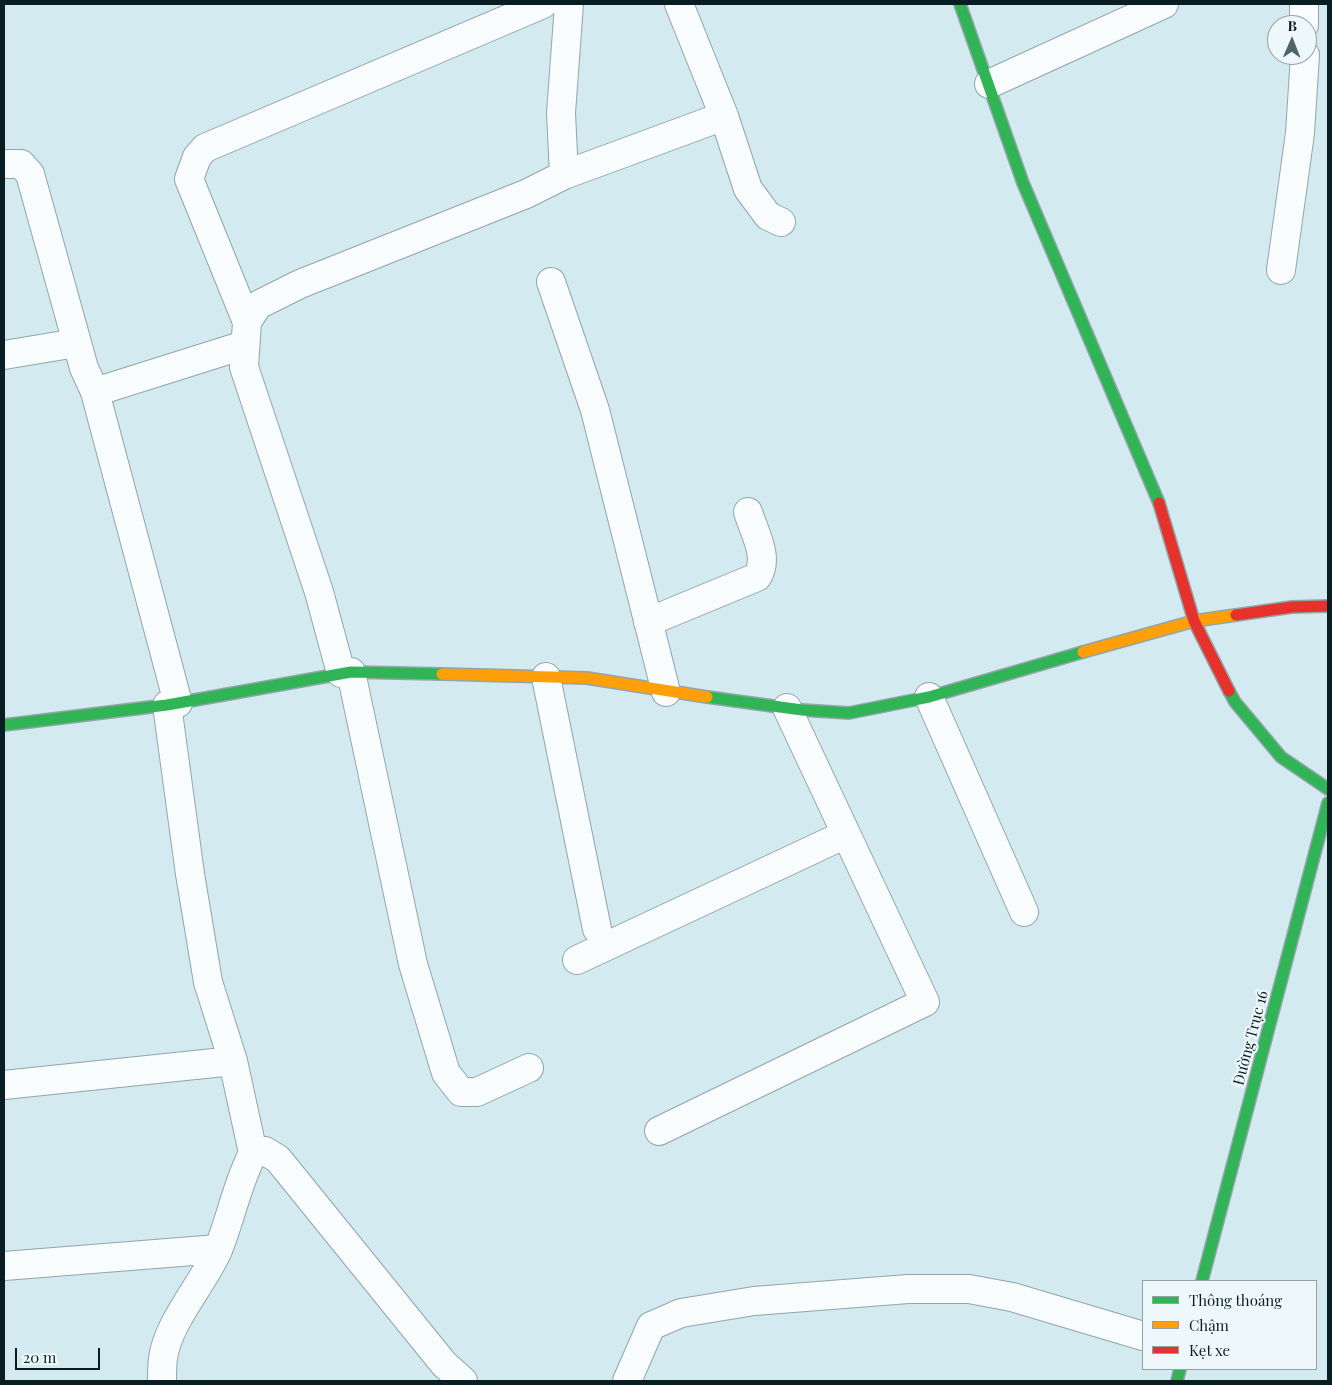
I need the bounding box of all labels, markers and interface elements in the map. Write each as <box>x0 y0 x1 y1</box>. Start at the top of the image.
north arrow <box>1267 15 1317 65</box>
text: B <box>1287 16 1297 35</box>
street label: Đường Trục 16 <box>1230 989 1272 1087</box>
legend <box>1142 1280 1317 1370</box>
text: Thông thoáng <box>1189 1290 1282 1310</box>
text: Chậm <box>1189 1315 1229 1335</box>
scale bar <box>18 1338 102 1370</box>
text: Kẹt xe <box>1189 1340 1230 1360</box>
text: 20 m <box>23 1347 56 1367</box>

